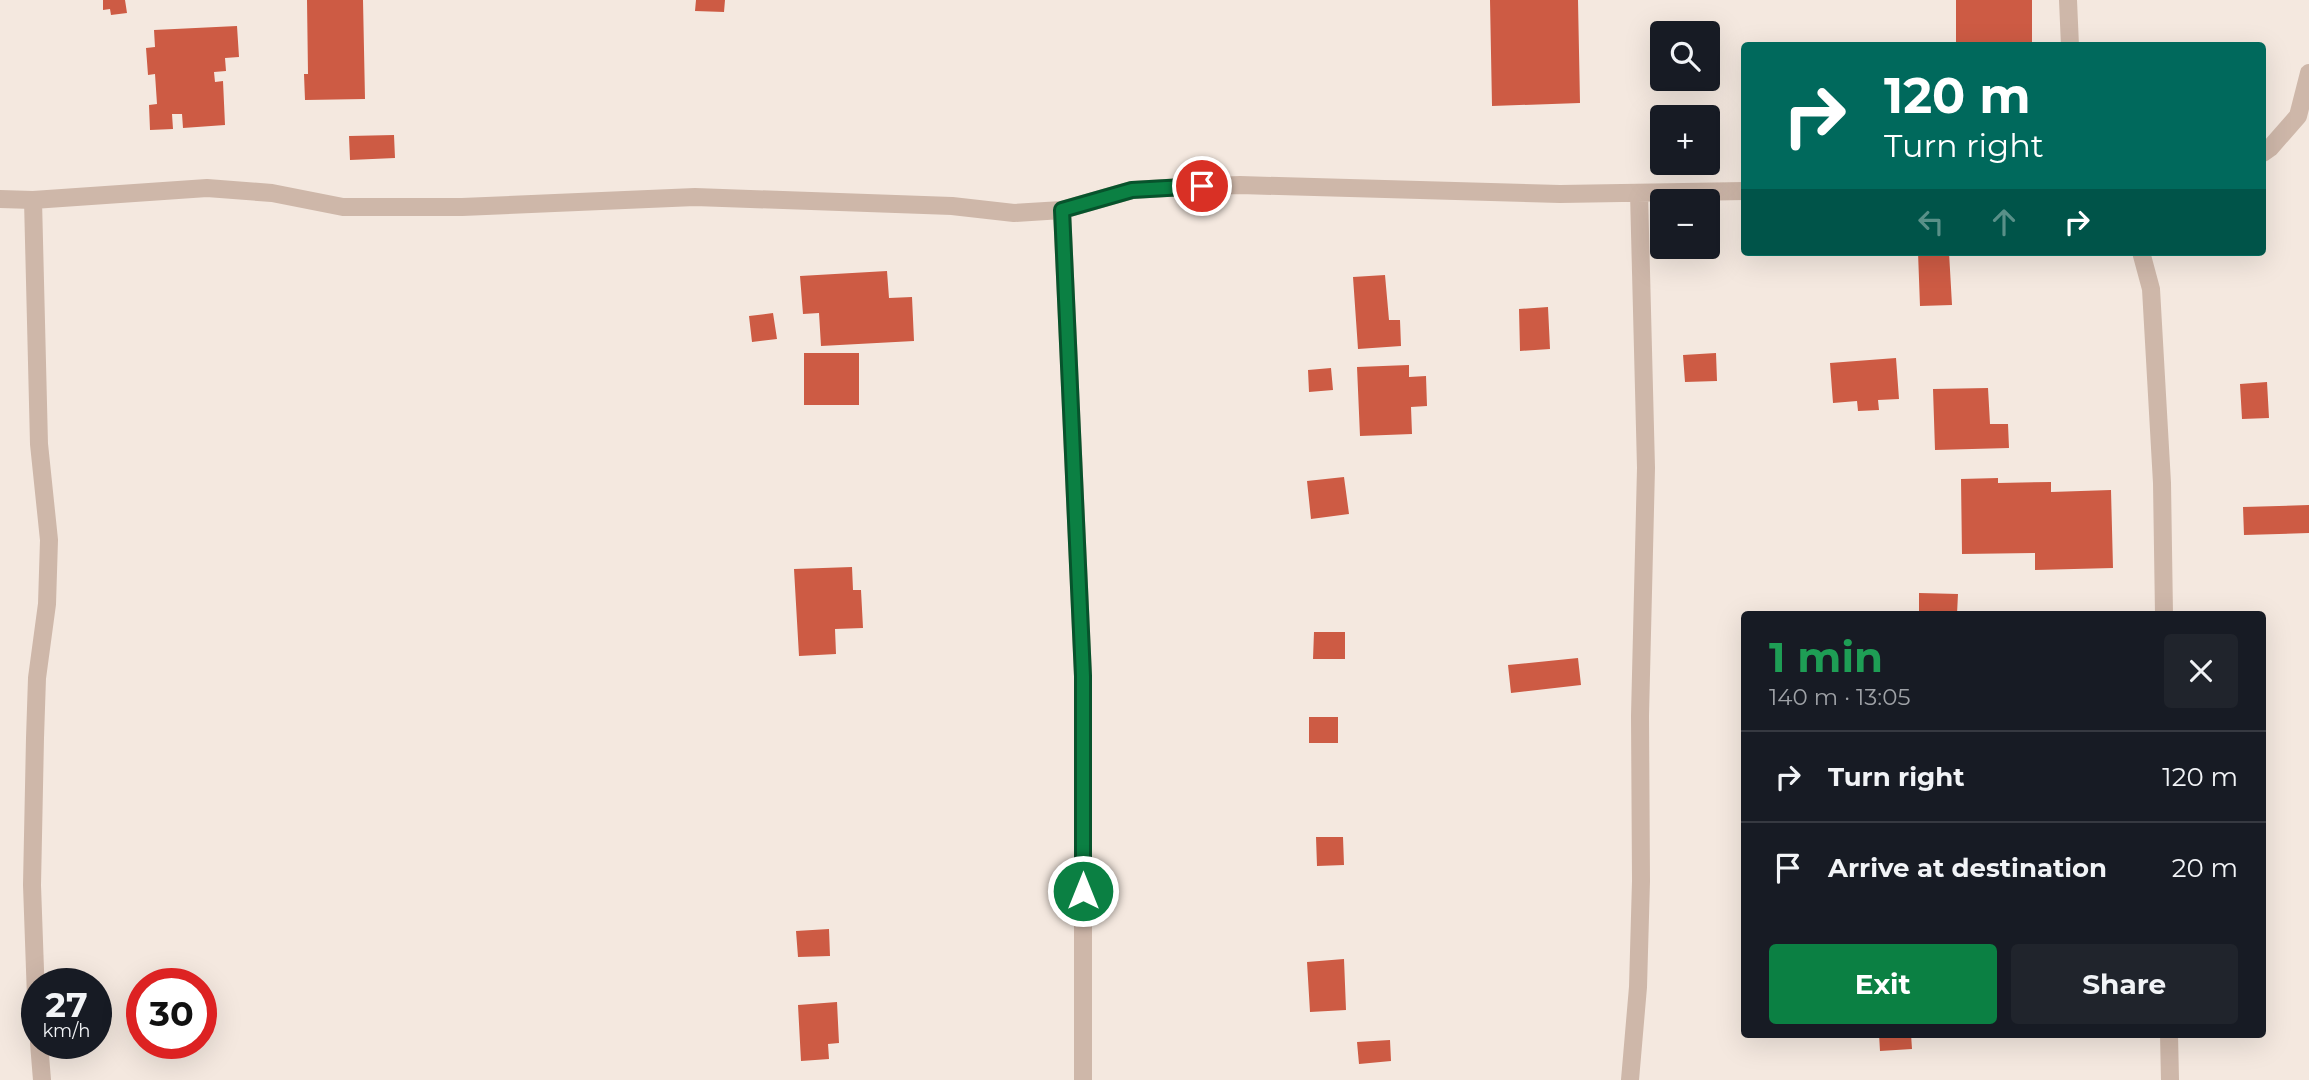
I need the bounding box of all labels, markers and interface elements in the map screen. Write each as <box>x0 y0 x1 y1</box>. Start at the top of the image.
map controls <box>1650 21 1720 259</box>
button: search <box>1650 21 1720 91</box>
text: 120 m <box>1884 66 2031 125</box>
icon: right <box>1769 70 1860 161</box>
button: + <box>1650 105 1720 175</box>
text: Turn right <box>1884 126 2044 165</box>
pin <box>1172 156 1232 216</box>
icon: arrive <box>1183 167 1221 205</box>
button: − <box>1650 189 1720 259</box>
icon: left <box>1912 203 1950 241</box>
icon: ahead <box>1985 203 2023 241</box>
icon: right <box>2058 203 2096 241</box>
text: 1 min <box>1769 631 1883 683</box>
button: close <box>2164 634 2238 708</box>
text: 140 m · 13:05 <box>1769 683 1910 711</box>
icon: right <box>1769 758 1807 796</box>
text: Turn right <box>1828 761 1964 793</box>
text: 120 m <box>2162 761 2238 793</box>
icon: arrive <box>1769 849 1807 887</box>
text: Arrive at destination <box>1828 852 2107 884</box>
text: 20 m <box>2172 852 2238 884</box>
position arrow <box>1046 854 1120 928</box>
button: Exit <box>1769 944 1997 1024</box>
button: Share <box>2011 944 2238 1024</box>
speed limit sign: 30 <box>126 968 217 1059</box>
text: 27 <box>45 983 88 1026</box>
text: km/h <box>42 1020 91 1042</box>

